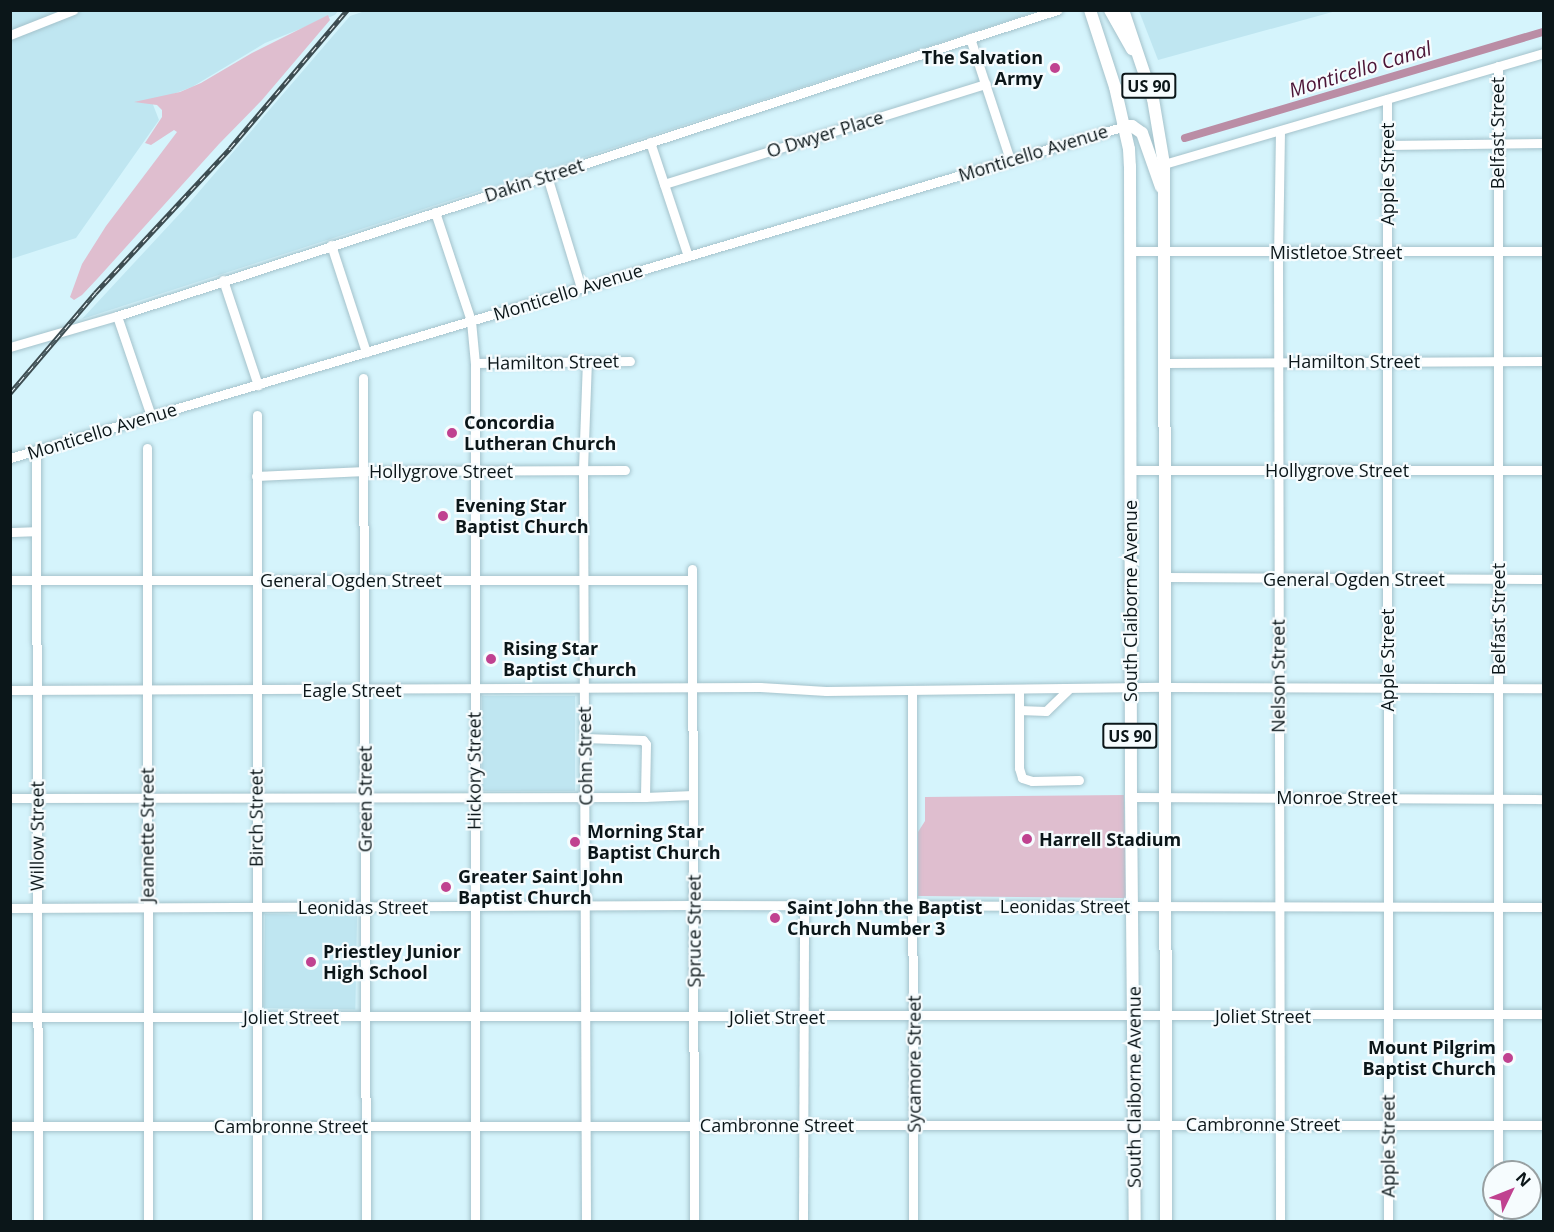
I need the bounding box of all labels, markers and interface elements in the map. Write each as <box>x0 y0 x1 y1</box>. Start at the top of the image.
water label: Monticello Canal <box>1286 36 1434 102</box>
place label: The Salvation Army <box>922 47 1043 90</box>
marker: The Salvation Army <box>1048 61 1062 75</box>
road number: US 90 <box>1120 73 1178 99</box>
street label: Belfast Street <box>1486 77 1508 189</box>
street label: O Dwyer Place <box>764 106 886 162</box>
street label: Monticello Avenue <box>956 120 1110 186</box>
street label: Apple Street <box>1376 122 1398 226</box>
street label: Dakin Street <box>482 154 586 206</box>
street label: Mistletoe Street <box>1270 241 1402 263</box>
street label: Monticello Avenue <box>491 259 645 325</box>
street label: Hamilton Street <box>487 350 619 374</box>
street label: Hamilton Street <box>1288 350 1420 372</box>
street label: Monticello Avenue <box>25 398 179 464</box>
place label: Concordia Lutheran Church <box>464 412 616 454</box>
marker: Concordia Lutheran Church <box>445 426 459 440</box>
street label: Hollygrove Street <box>1265 459 1409 481</box>
street label: Hollygrove Street <box>369 460 513 482</box>
place label: Evening Star Baptist Church <box>455 495 588 538</box>
street label: South Claiborne Avenue <box>1119 500 1141 702</box>
marker: Evening Star Baptist Church <box>436 509 450 523</box>
street label: Belfast Street <box>1487 563 1509 675</box>
street label: General Ogden Street <box>1263 568 1445 590</box>
street label: General Ogden Street <box>260 569 442 591</box>
street label: Apple Street <box>1376 608 1398 712</box>
street label: Nelson Street <box>1267 619 1289 733</box>
place label: Rising Star Baptist Church <box>503 638 636 680</box>
marker: Rising Star Baptist Church <box>484 652 498 666</box>
street label: Eagle Street <box>302 679 402 701</box>
street label: Cohn Street <box>573 706 597 806</box>
street label: Hickory Street <box>463 712 485 830</box>
road number: US 90 <box>1102 723 1158 749</box>
street label: Green Street <box>354 746 376 852</box>
street label: Jeannette Street <box>136 767 158 903</box>
street label: Birch Street <box>245 769 267 867</box>
street label: Willow Street <box>26 781 48 891</box>
street label: Monroe Street <box>1276 786 1398 808</box>
place label: Morning Star Baptist Church <box>587 821 720 864</box>
place label: Harrell Stadium <box>1039 828 1181 850</box>
marker: Harrell Stadium <box>1020 832 1034 846</box>
marker: Morning Star Baptist Church <box>568 835 582 849</box>
place label: Greater Saint John Baptist Church <box>458 866 623 908</box>
street label: Spruce Street <box>683 875 705 987</box>
marker: Greater Saint John Baptist Church <box>439 880 453 894</box>
street label: Leonidas Street <box>1000 895 1130 917</box>
street label: Leonidas Street <box>298 896 428 918</box>
place label: Saint John the Baptist Church Number 3 <box>787 897 982 940</box>
marker: Saint John the Baptist Church Number 3 <box>768 911 782 925</box>
place label: Priestley Junior High School <box>323 941 461 984</box>
marker: Priestley Junior High School <box>304 955 318 969</box>
street label: South Claiborne Avenue <box>1123 986 1145 1188</box>
street label: Sycamore Street <box>903 995 925 1133</box>
street label: Joliet Street <box>1215 1005 1311 1027</box>
street label: Joliet Street <box>243 1006 339 1028</box>
street label: Joliet Street <box>729 1006 825 1028</box>
place label: Mount Pilgrim Baptist Church <box>1363 1037 1496 1080</box>
marker: Mount Pilgrim Baptist Church <box>1501 1051 1515 1065</box>
street label: Apple Street <box>1377 1094 1399 1198</box>
street label: Cambronne Street <box>1186 1113 1340 1135</box>
street label: Cambronne Street <box>700 1114 854 1136</box>
street label: Cambronne Street <box>214 1115 368 1137</box>
north arrow <box>1482 1160 1542 1220</box>
text: N <box>1511 1167 1536 1191</box>

